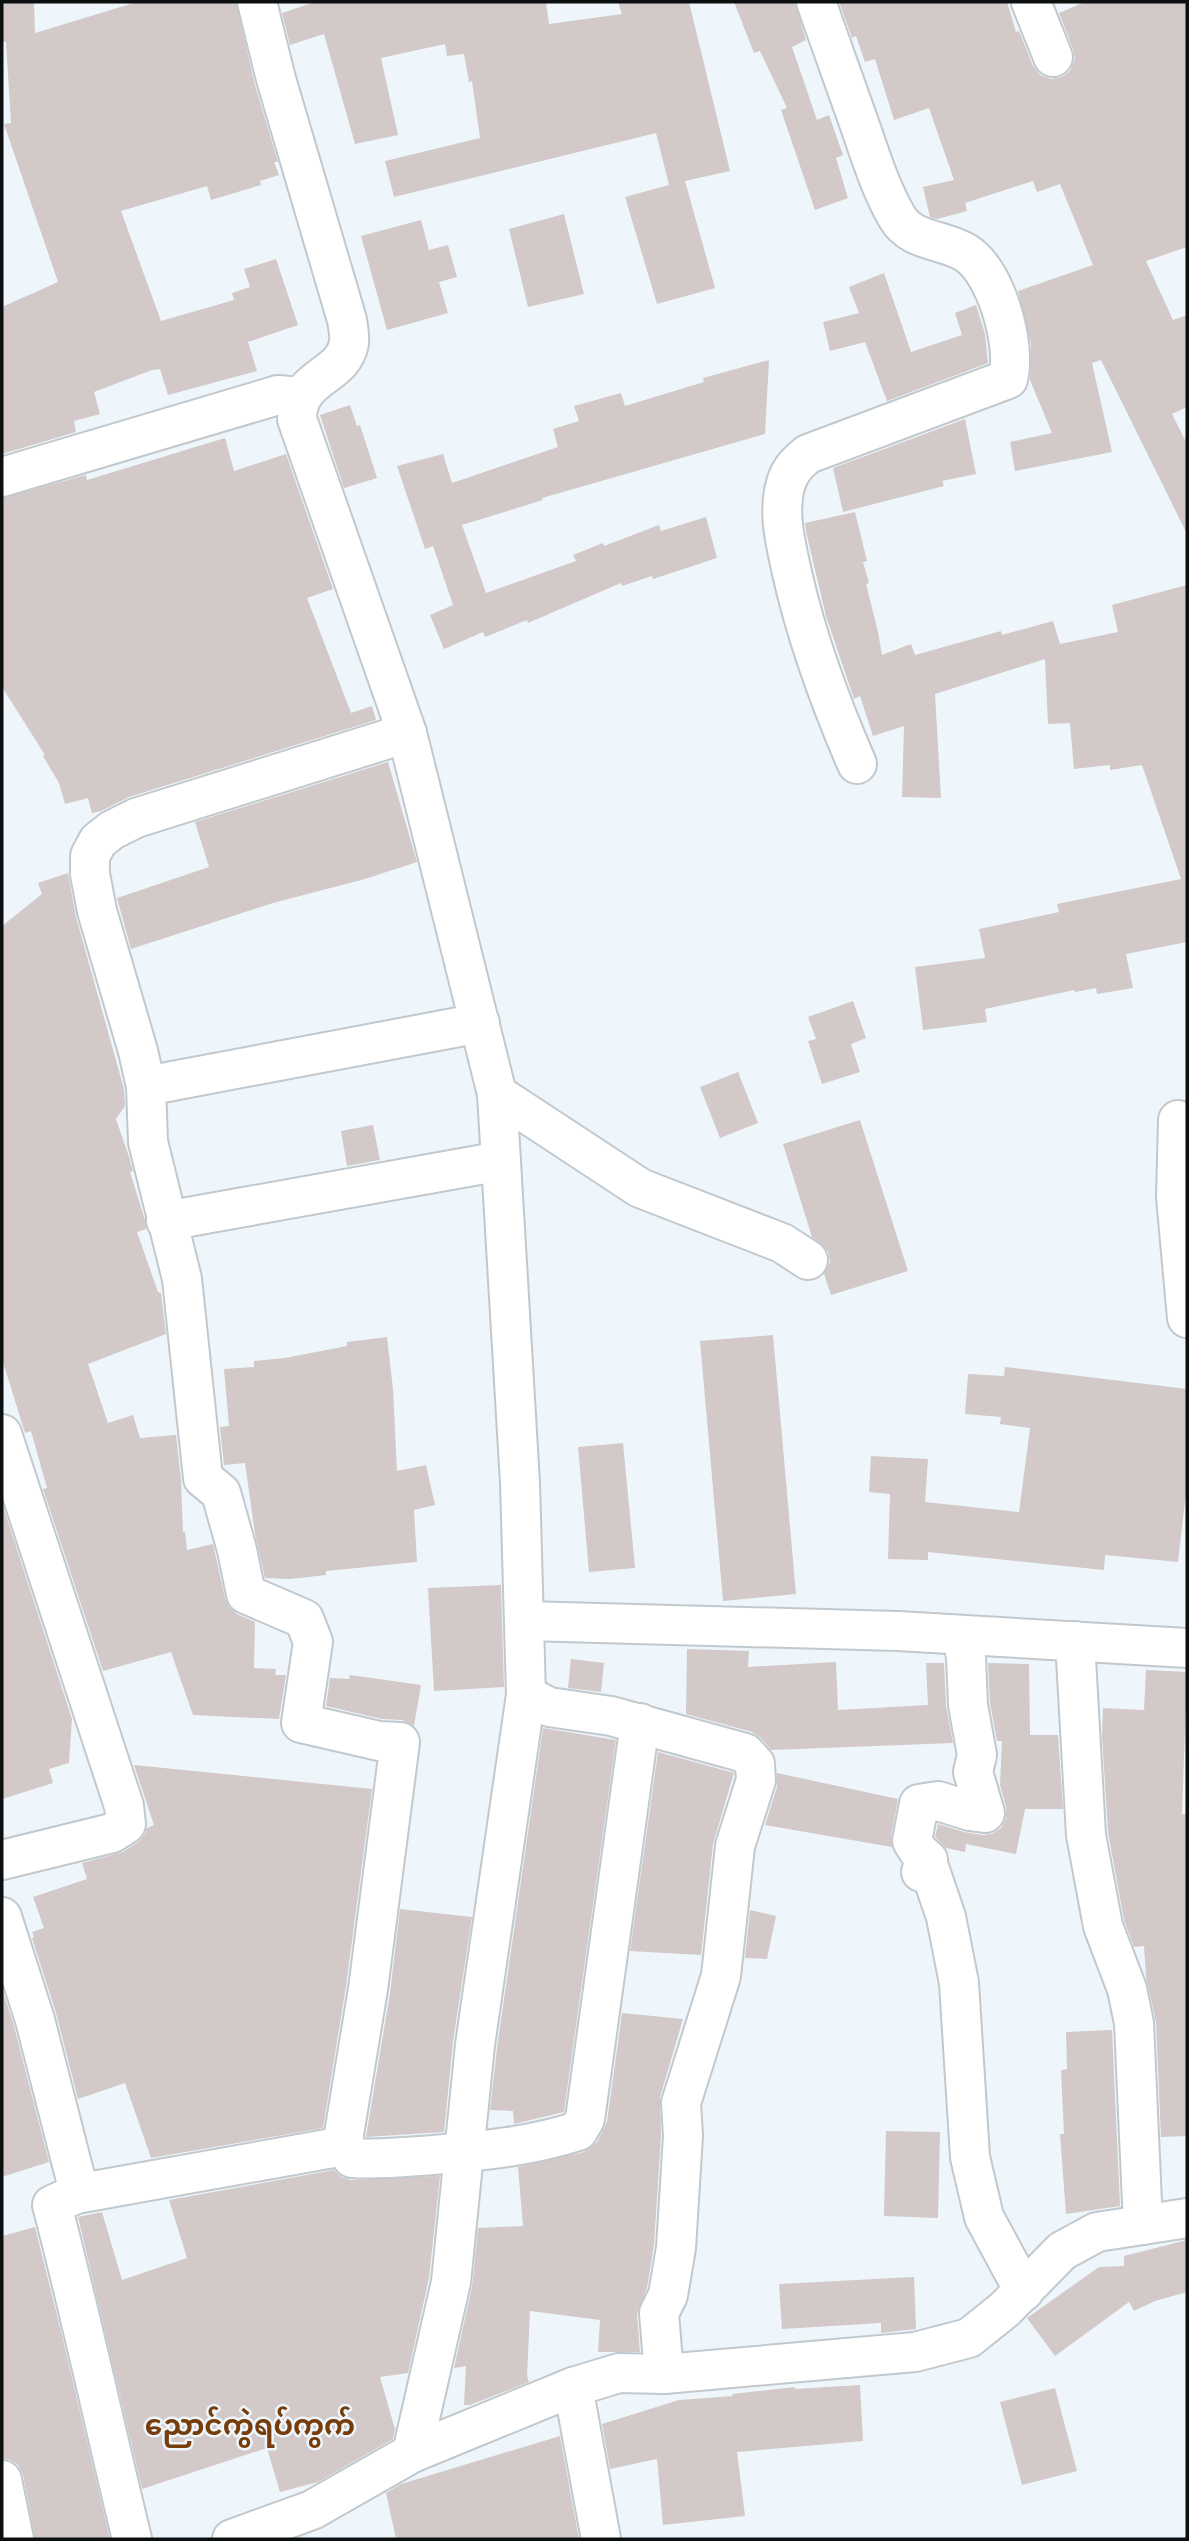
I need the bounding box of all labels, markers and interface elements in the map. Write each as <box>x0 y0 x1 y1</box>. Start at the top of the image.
district label: ညောင်ကွဲရပ်ကွက် <box>145 2406 355 2448</box>

